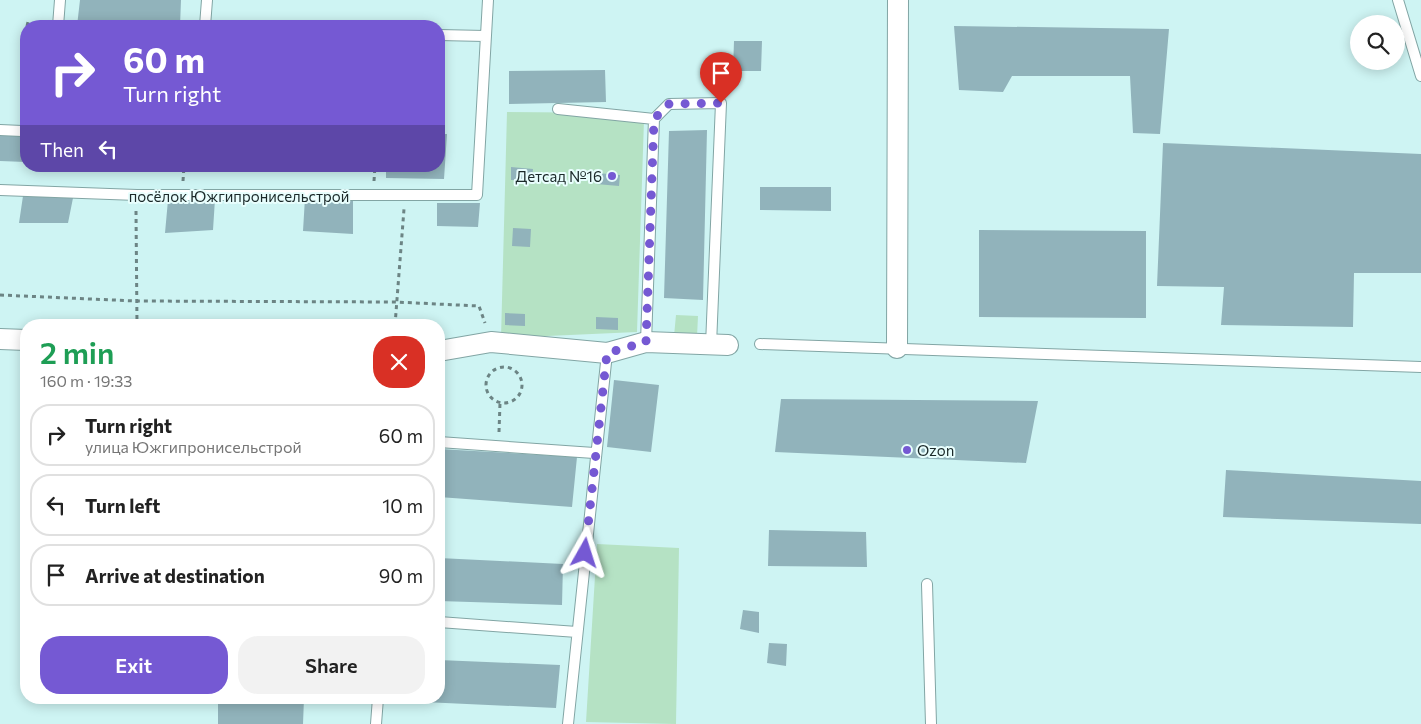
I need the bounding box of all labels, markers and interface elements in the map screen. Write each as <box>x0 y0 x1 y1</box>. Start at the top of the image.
map controls <box>1350 15 1405 70</box>
button: search <box>1350 15 1405 70</box>
text: 60 m <box>123 37 205 80</box>
icon: right <box>40 40 105 105</box>
pin <box>700 52 742 103</box>
icon: arrive <box>707 59 735 87</box>
text: Turn right <box>123 80 221 107</box>
icon: left <box>94 135 122 163</box>
text: Then <box>40 138 84 161</box>
place label: Детсад №16 <box>515 167 602 185</box>
marker: Детсад №16 <box>606 170 618 182</box>
street label: посёлок Южгипронисельстрой <box>129 187 349 205</box>
text: 2 min <box>40 333 114 370</box>
button: close <box>373 336 425 388</box>
text: 160 m · 19:33 <box>40 371 132 390</box>
text: Turn right <box>85 414 172 437</box>
icon: right <box>42 421 70 449</box>
text: 60 m <box>379 424 423 447</box>
text: улица Южгипронисельстрой <box>85 437 302 456</box>
place label: Ozon <box>917 441 954 459</box>
marker: Ozon <box>901 444 913 456</box>
icon: left <box>42 491 70 519</box>
text: Turn left <box>85 494 160 517</box>
text: 10 m <box>382 494 423 517</box>
position arrow <box>558 526 610 578</box>
icon: arrive <box>42 561 70 589</box>
text: Arrive at destination <box>85 564 265 587</box>
text: 90 m <box>379 564 423 587</box>
button: Exit <box>40 636 228 694</box>
button: Share <box>238 636 425 694</box>

